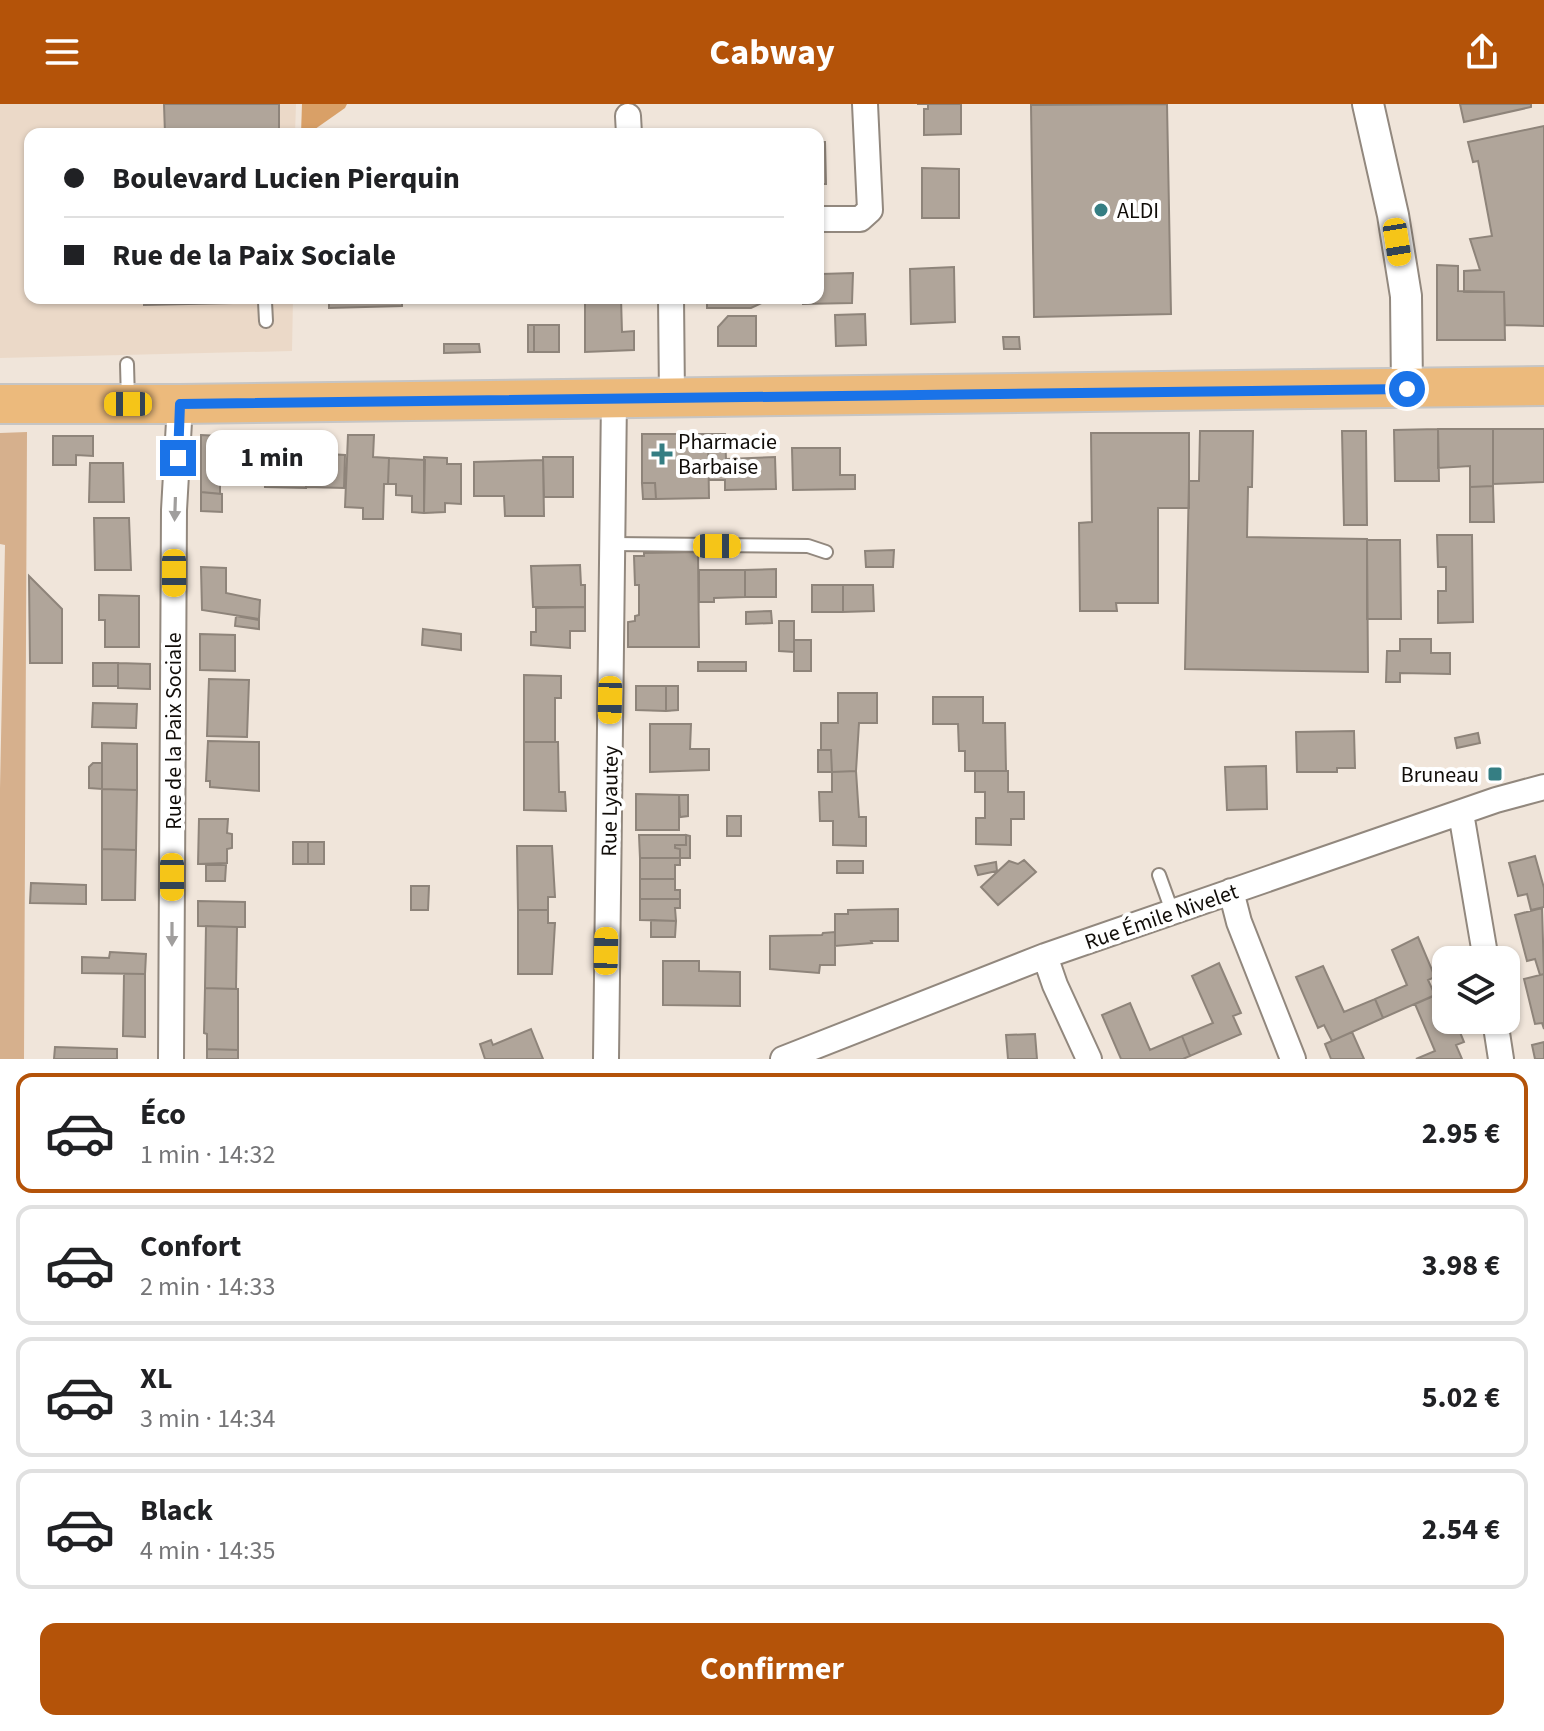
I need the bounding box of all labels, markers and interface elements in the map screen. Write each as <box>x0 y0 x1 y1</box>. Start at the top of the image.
text: Cabway <box>709 27 835 78</box>
icon: menu <box>40 30 84 74</box>
icon: share <box>1460 30 1504 74</box>
text: Boulevard Lucien Pierquin <box>112 157 460 200</box>
place label: ALDI <box>1117 195 1159 227</box>
marker: ALDI <box>1092 201 1110 219</box>
car <box>1381 216 1413 268</box>
text: Rue de la Paix Sociale <box>112 234 396 277</box>
route start <box>1389 371 1425 407</box>
car <box>104 392 152 416</box>
place label: Pharmacie Barbaise <box>678 426 777 483</box>
callout: 1 min <box>206 430 338 486</box>
text: 1 min <box>240 439 304 476</box>
route end <box>160 440 196 476</box>
marker: Pharmacie Barbaise <box>653 445 671 463</box>
one-way arrow <box>168 497 181 523</box>
car <box>693 534 741 558</box>
car <box>162 549 186 597</box>
street label: Rue de la Paix Sociale <box>158 632 190 830</box>
car <box>598 676 622 724</box>
street label: Rue Lyautey <box>593 745 627 857</box>
place label: Bruneau <box>1401 759 1479 791</box>
marker: Bruneau <box>1486 765 1504 783</box>
car <box>160 853 184 901</box>
street label: Rue Émile Nivelet <box>1080 876 1243 958</box>
one-way arrow <box>166 922 178 947</box>
car <box>594 927 618 975</box>
map controls <box>1432 946 1520 1034</box>
button: layers <box>1432 946 1520 1034</box>
text: Éco <box>140 1093 186 1136</box>
icon: car <box>44 1097 116 1169</box>
text: 2.95 € <box>1422 1112 1500 1155</box>
text: 1 min · 14:32 <box>140 1136 275 1173</box>
text: Confort <box>140 1225 241 1268</box>
icon: car <box>44 1229 116 1301</box>
text: 3.98 € <box>1422 1244 1500 1287</box>
text: 2 min · 14:33 <box>140 1268 275 1305</box>
text: XL <box>140 1357 173 1400</box>
icon: car <box>44 1361 116 1433</box>
text: 5.02 € <box>1422 1376 1500 1419</box>
text: 3 min · 14:34 <box>140 1400 275 1437</box>
text: Black <box>140 1489 213 1532</box>
icon: car <box>44 1493 116 1565</box>
text: 2.54 € <box>1422 1508 1500 1551</box>
text: 4 min · 14:35 <box>140 1532 275 1569</box>
button: Confirmer <box>40 1623 1504 1715</box>

